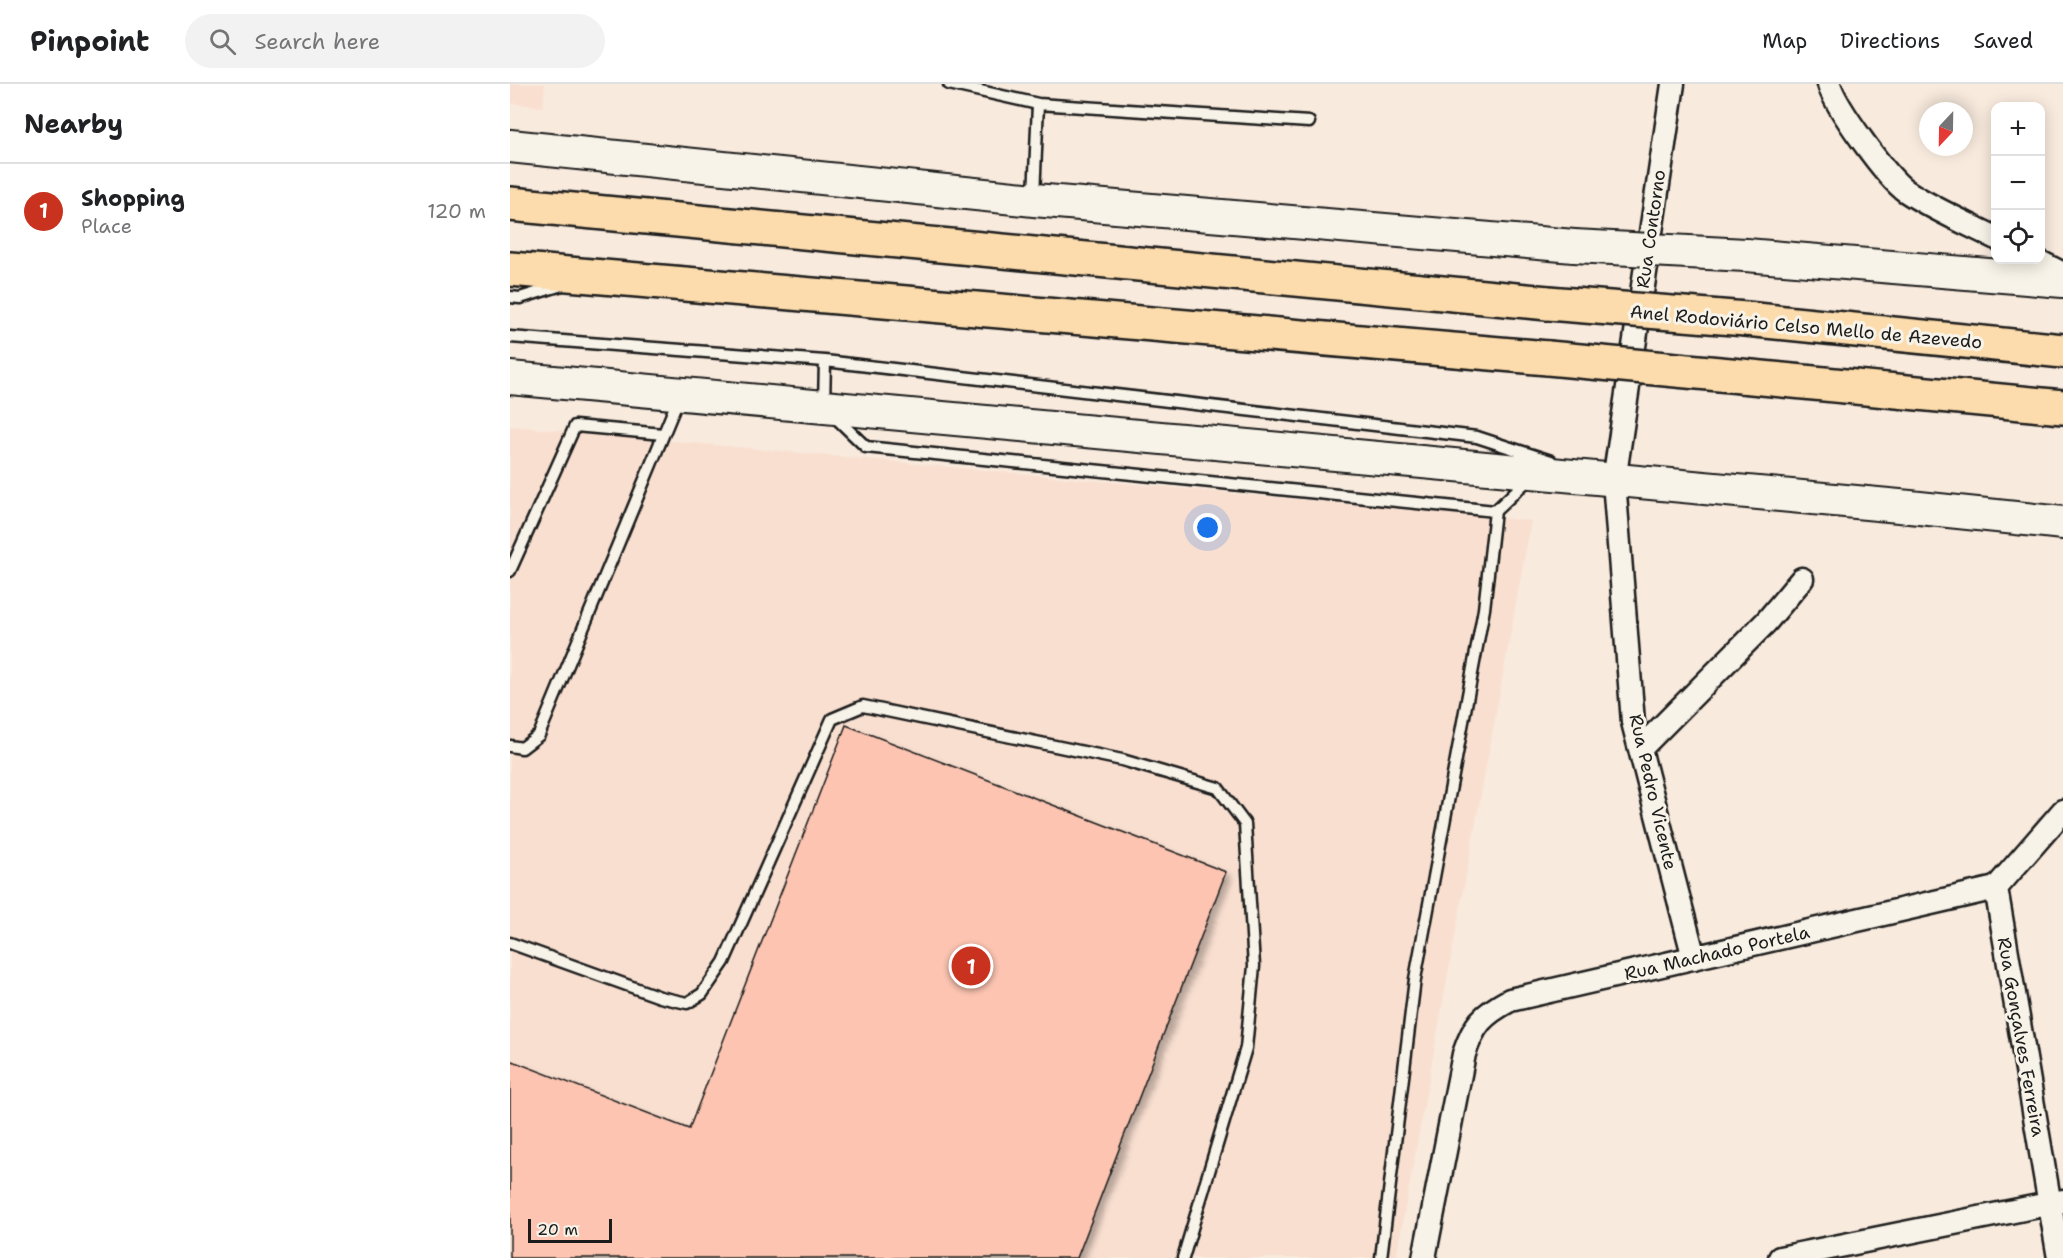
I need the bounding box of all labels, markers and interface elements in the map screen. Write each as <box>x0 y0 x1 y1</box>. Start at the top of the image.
search box <box>185 14 605 68</box>
text: Pinpoint <box>30 22 149 60</box>
icon: search <box>206 25 239 58</box>
text: Search here <box>254 27 380 56</box>
text: Map <box>1762 27 1807 55</box>
text: Directions <box>1840 27 1940 55</box>
text: Saved <box>1973 27 2033 55</box>
north arrow <box>1919 102 1973 156</box>
map controls <box>1991 102 2045 264</box>
button: + <box>1991 102 2045 156</box>
text: Nearby <box>24 106 123 141</box>
button: − <box>1991 156 2045 210</box>
street label: Rua Contorno <box>1631 168 1671 290</box>
text: Shopping <box>81 184 185 213</box>
text: 1 <box>39 198 48 224</box>
text: 120 m <box>427 198 486 224</box>
button: locate <box>1991 210 2045 264</box>
text: Place <box>81 213 132 239</box>
street label: Anel Rodoviário Celso Mello de Azevedo <box>1629 300 1983 354</box>
your location <box>1193 513 1222 542</box>
street label: Rua Pedro Vicente <box>1623 712 1683 872</box>
street label: Rua Machado Portela <box>1622 920 1812 986</box>
street label: Rua Gonçalves Ferreira <box>1992 935 2050 1139</box>
pin: 1 <box>952 944 990 988</box>
scale bar <box>528 1216 612 1244</box>
text: 20 m <box>537 1219 578 1240</box>

